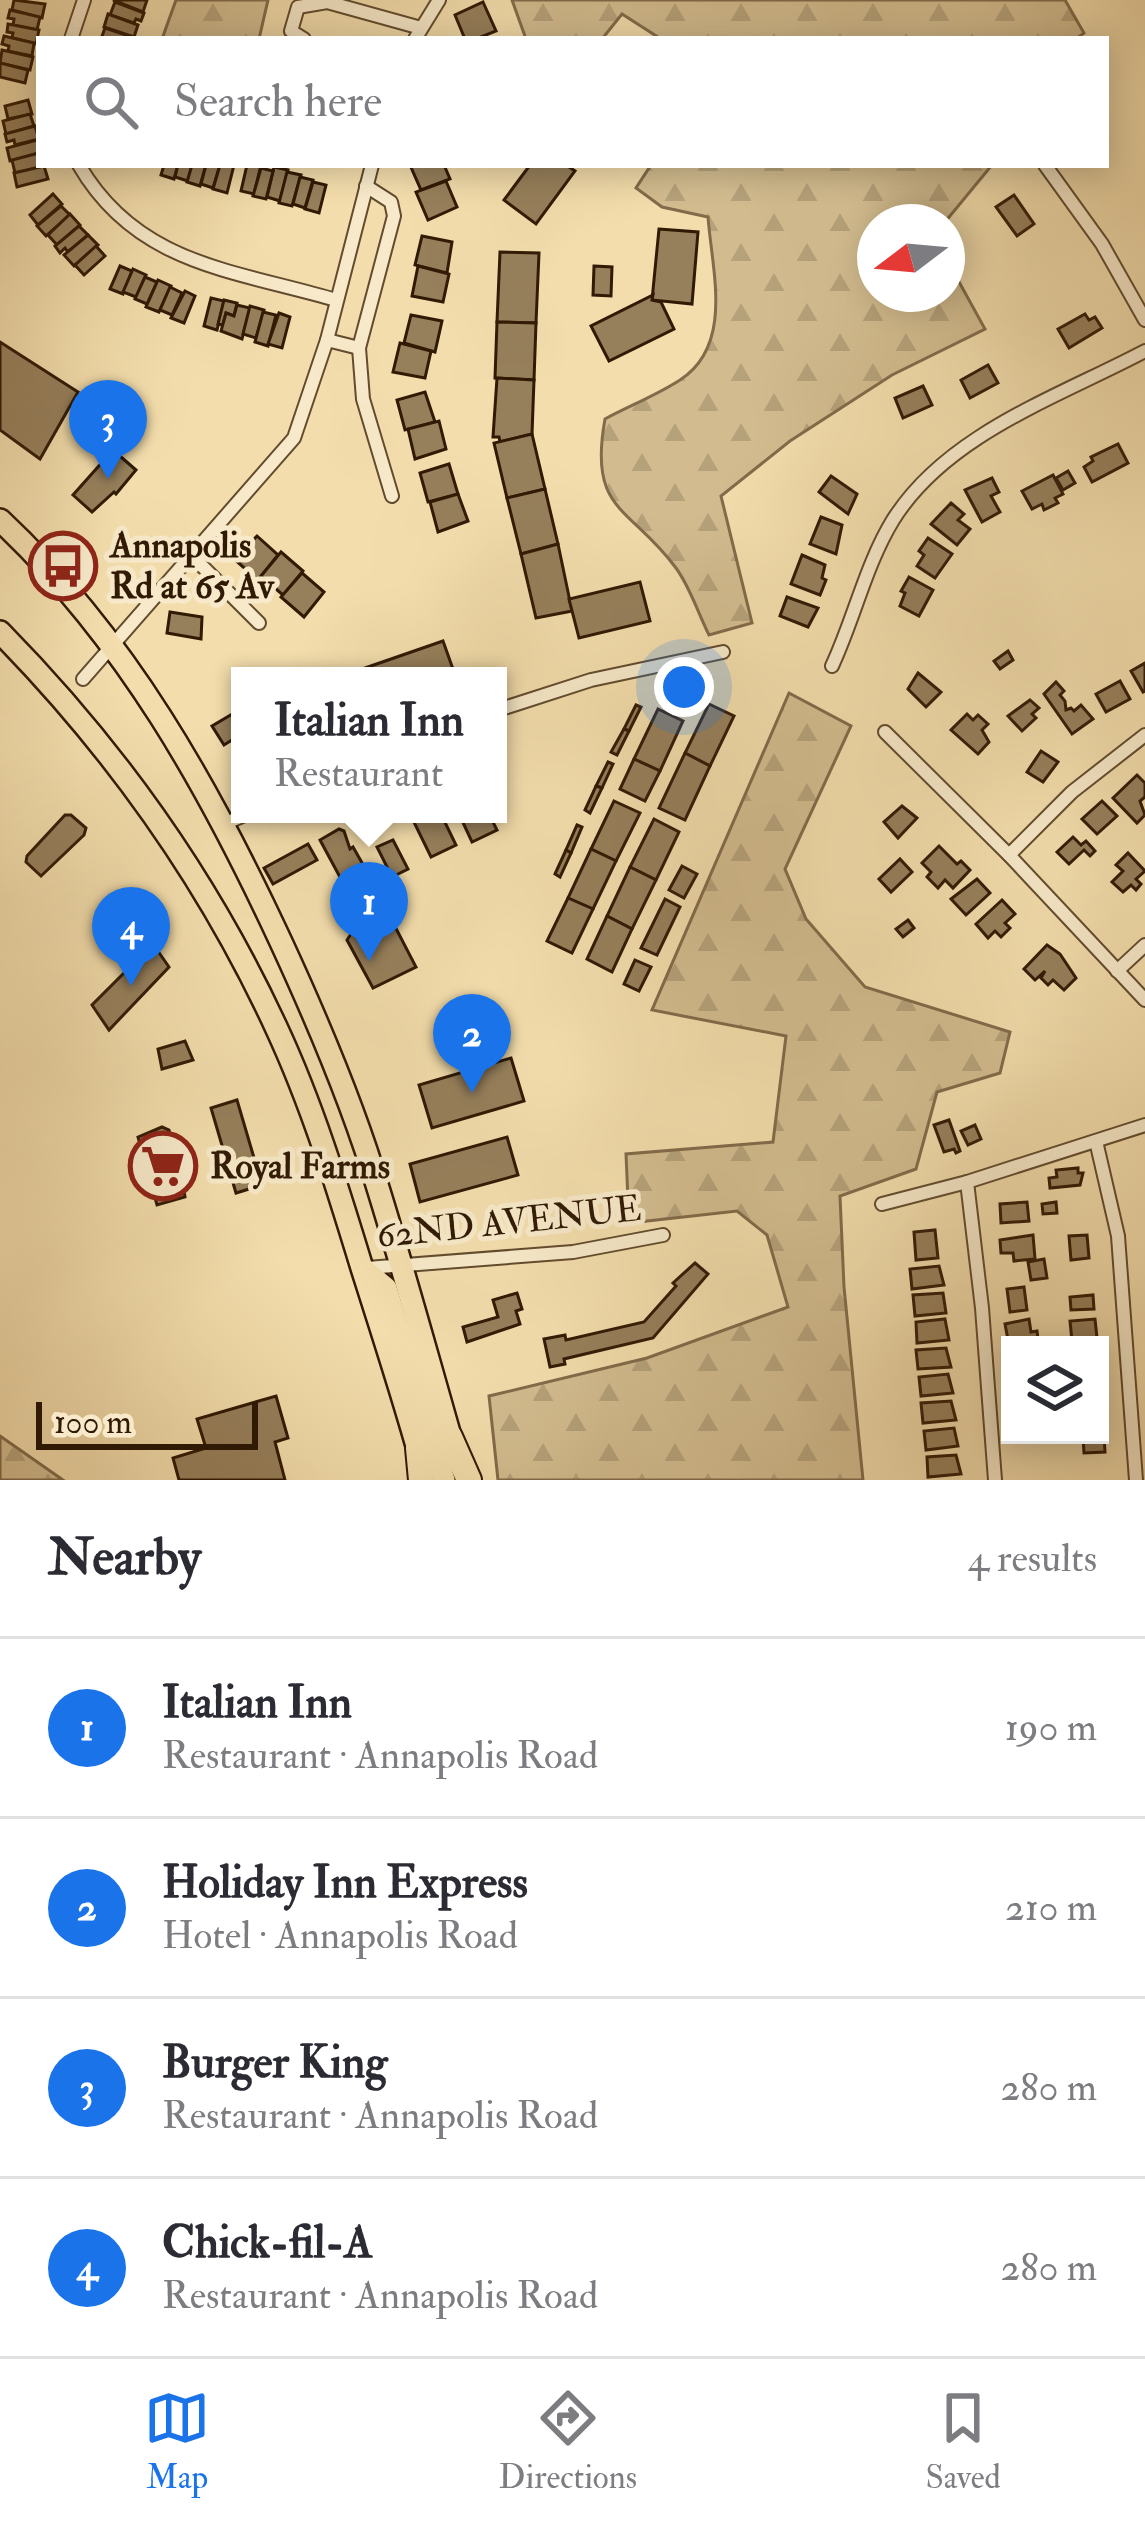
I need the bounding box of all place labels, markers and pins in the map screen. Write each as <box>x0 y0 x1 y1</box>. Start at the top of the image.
pin: 3 <box>69 380 147 479</box>
place label: Annapolis Rd at 65 Av <box>108 523 275 609</box>
bus stop icon: Annapolis Rd at 65 Av <box>28 531 98 601</box>
pin: 1 <box>330 862 408 961</box>
pin: 4 <box>92 887 170 986</box>
pin: 2 <box>433 994 511 1093</box>
supermarket icon: Royal Farms <box>128 1131 198 1201</box>
place label: Royal Farms <box>210 1144 390 1190</box>

